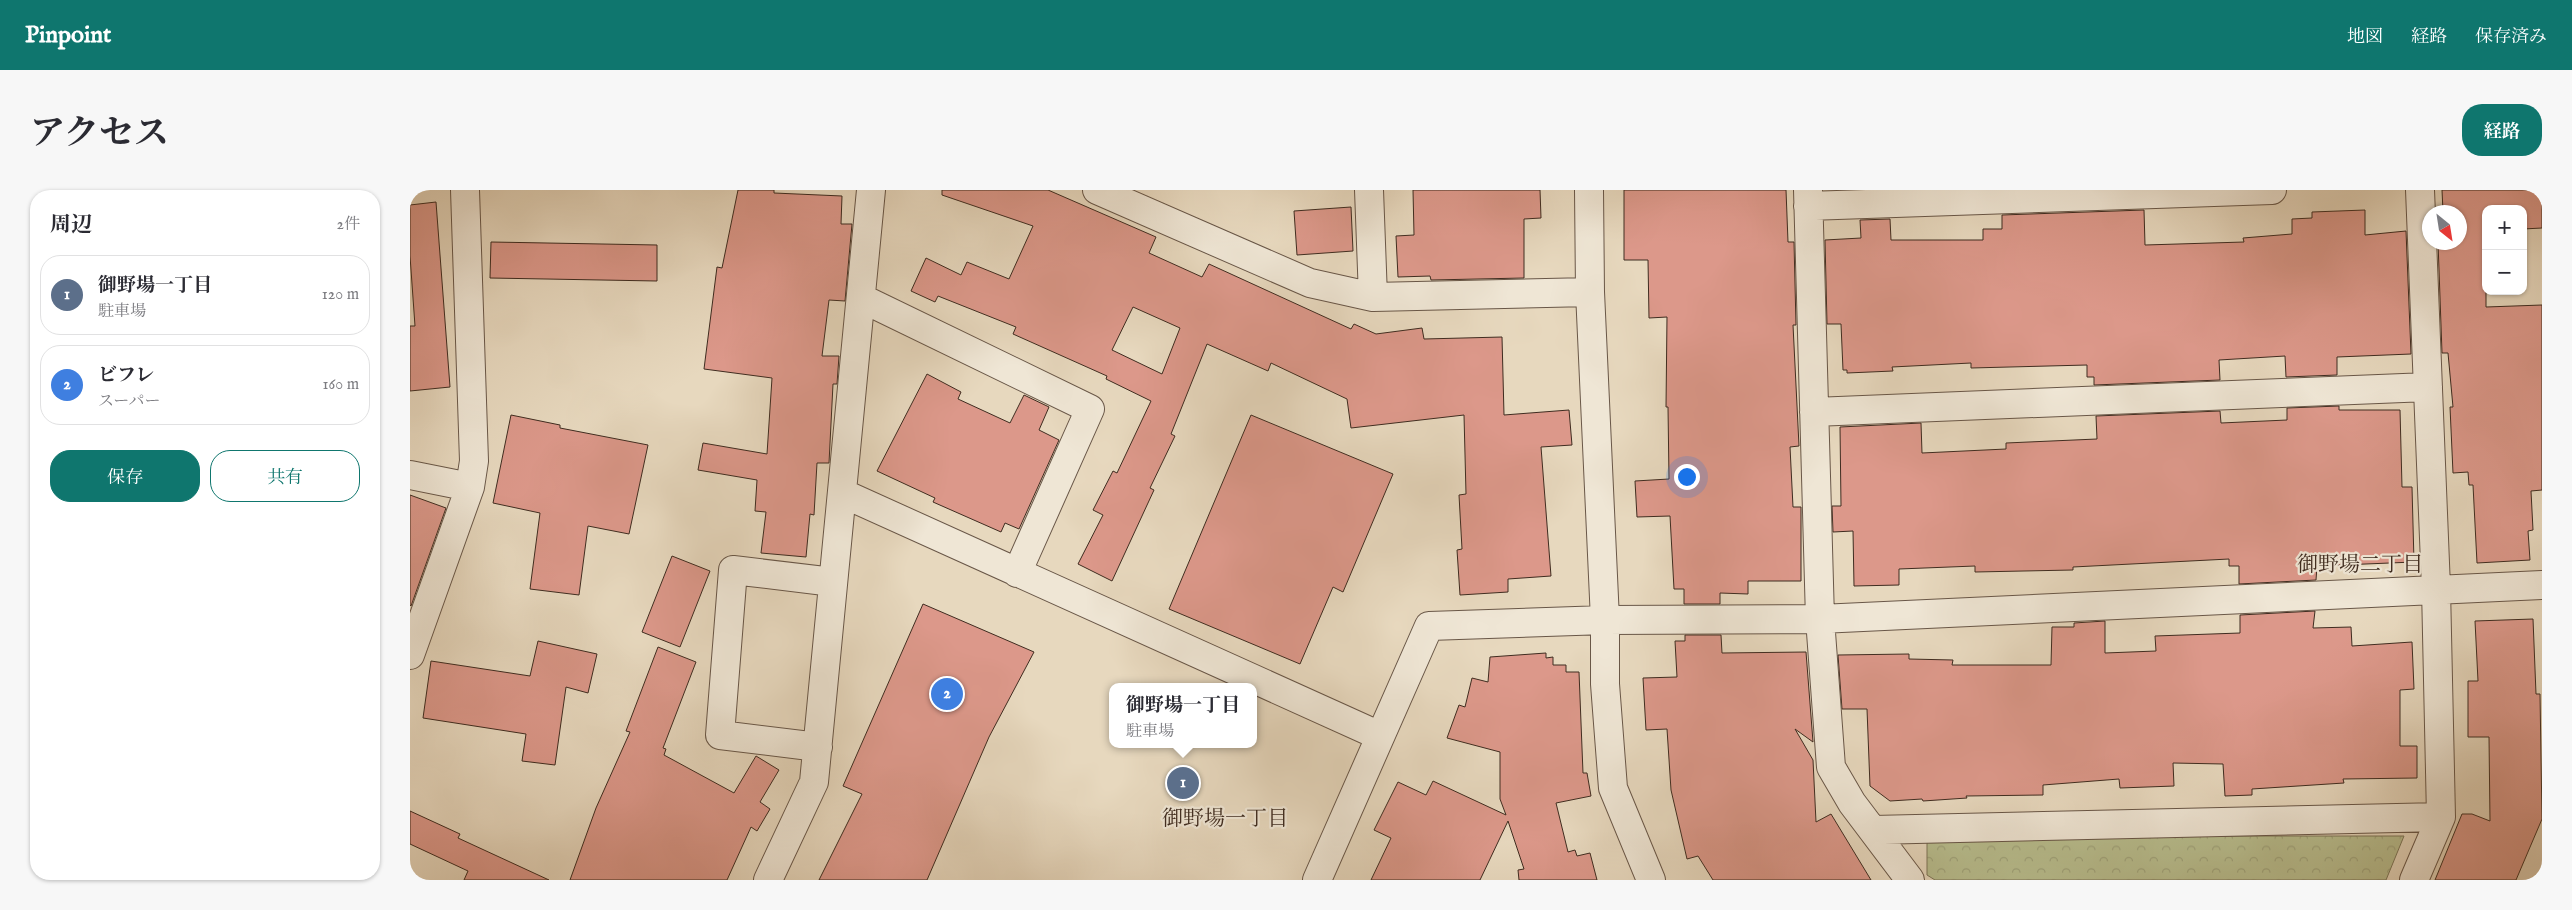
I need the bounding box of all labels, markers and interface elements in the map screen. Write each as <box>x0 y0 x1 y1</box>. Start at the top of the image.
text: Pinpoint <box>25 20 111 51</box>
text: 地図 <box>2347 26 2383 49</box>
text: 経路 <box>2411 26 2447 49</box>
text: 保存済み <box>2475 26 2547 49</box>
button: 経路 <box>2462 104 2542 156</box>
text: アクセス <box>30 112 169 157</box>
north arrow <box>2422 205 2467 250</box>
map controls <box>2482 205 2527 295</box>
button: + <box>2482 205 2527 250</box>
text: 周辺 <box>50 212 92 239</box>
text: 2件 <box>336 215 360 235</box>
button: − <box>2482 250 2527 295</box>
text: 御野場一丁目 <box>98 274 212 298</box>
text: 1 <box>64 285 70 305</box>
text: 120 m <box>322 285 359 305</box>
text: 駐車場 <box>98 302 146 322</box>
text: ビフレ <box>98 364 154 388</box>
text: 2 <box>63 375 71 395</box>
text: 160 m <box>323 375 359 395</box>
text: スーパー <box>98 392 160 412</box>
button: 保存 <box>50 450 200 502</box>
button: 共有 <box>210 450 360 502</box>
your location <box>1674 464 1700 490</box>
district label: 御野場二丁目 <box>2297 552 2423 579</box>
pin: 2 <box>931 675 963 713</box>
popup <box>1109 683 1257 748</box>
text: 御野場一丁目 <box>1126 694 1240 718</box>
text: 駐車場 <box>1126 722 1174 742</box>
pin: 1 <box>1167 764 1199 802</box>
district label: 御野場一丁目 <box>1162 806 1288 833</box>

